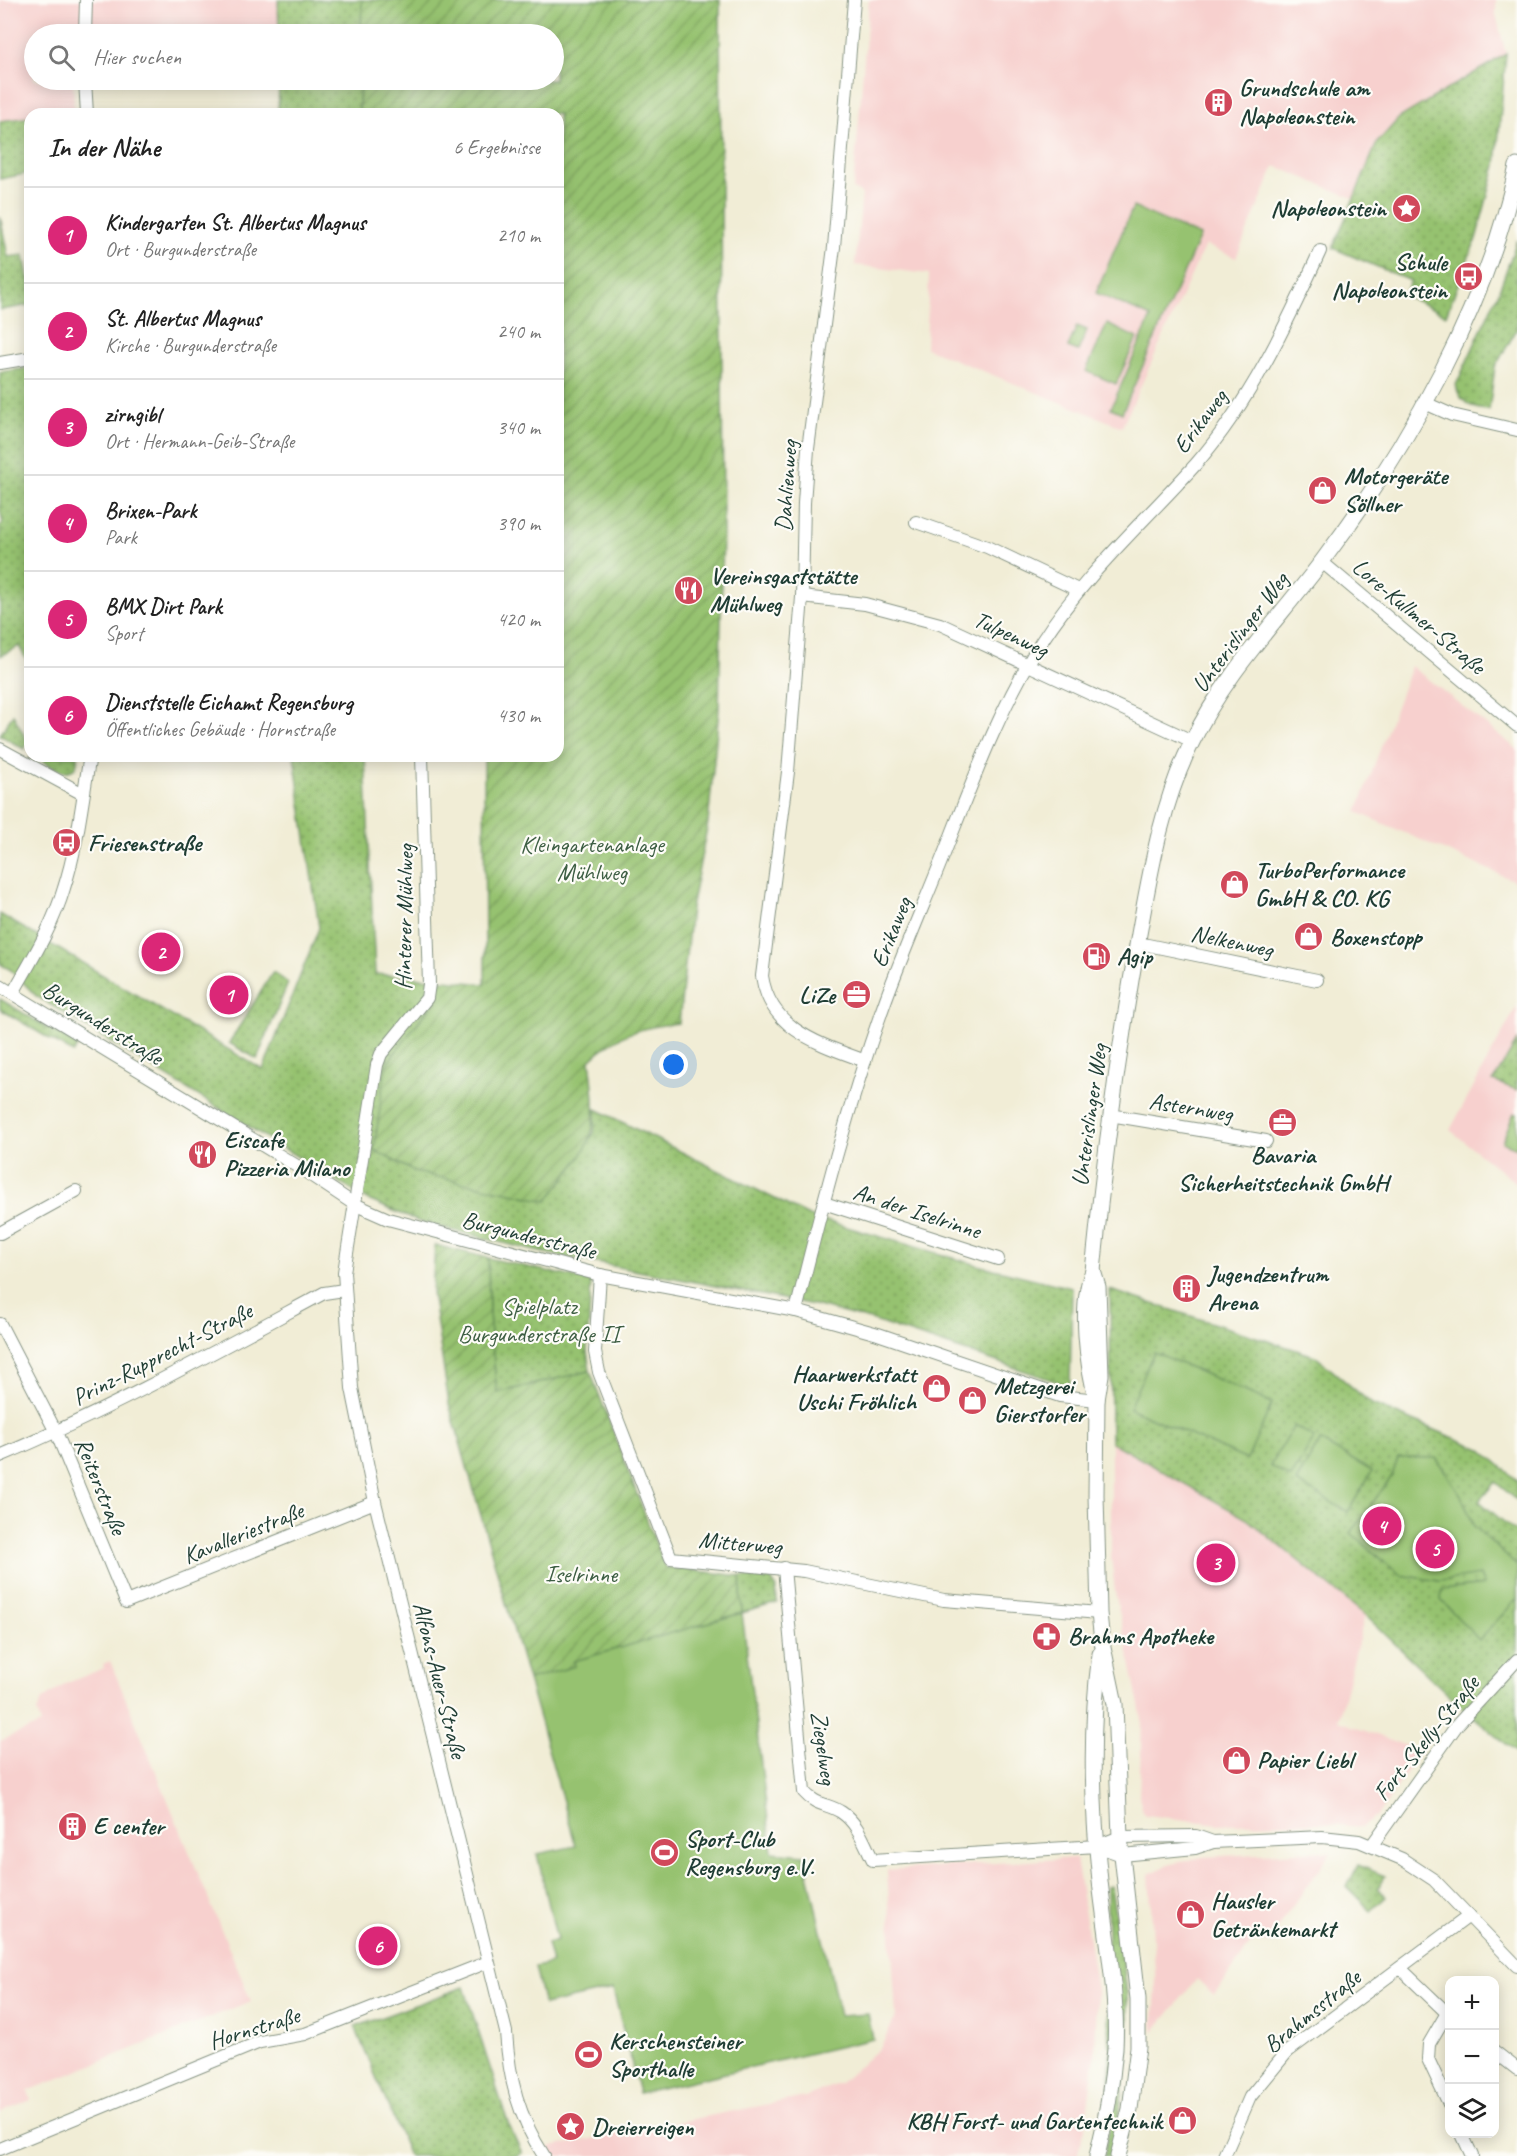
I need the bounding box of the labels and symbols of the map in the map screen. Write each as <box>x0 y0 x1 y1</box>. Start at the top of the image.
place label: Grundschule am Napoleonstein <box>1239 73 1371 131</box>
building icon: Grundschule am Napoleonstein <box>1202 86 1234 118</box>
place icon: Napoleonstein <box>1391 192 1423 224</box>
place label: Napoleonstein <box>1271 193 1388 223</box>
place label: Schule Napoleonstein <box>1332 247 1449 305</box>
bus stop icon: Schule Napoleonstein <box>1452 260 1484 292</box>
street label: Erikaweg <box>1166 382 1235 459</box>
street label: Dahlienweg <box>768 437 804 533</box>
place label: Motorgeräte Söllner <box>1344 461 1449 519</box>
shop icon: Motorgeräte Söllner <box>1307 474 1339 506</box>
street label: Lore-Kullmer-Straße <box>1346 551 1494 682</box>
place label: Vereinsgaststätte Mühlweg <box>710 561 858 619</box>
street label: Unterislinger Weg <box>1185 565 1296 698</box>
restaurant icon: Vereinsgaststätte Mühlweg <box>673 574 705 606</box>
street label: Tulpenweg <box>969 604 1055 665</box>
bus stop icon: Friesenstraße <box>51 827 83 859</box>
place label: Friesenstraße <box>88 828 203 858</box>
park label: Kleingartenanlage Mühlweg <box>520 829 666 887</box>
street label: Hinterer Mühlweg <box>388 842 420 990</box>
place label: TurboPerformance GmbH & CO. KG <box>1255 855 1406 913</box>
shop icon: TurboPerformance GmbH & CO. KG <box>1218 868 1250 900</box>
street label: Erikaweg <box>863 891 919 971</box>
street label: Nelkenweg <box>1188 918 1278 965</box>
shop icon: Boxenstopp <box>1293 921 1325 953</box>
place label: Boxenstopp <box>1330 922 1424 952</box>
pin: 2 <box>142 930 180 974</box>
fuel station icon: Agip <box>1080 940 1112 972</box>
place label: Agip <box>1117 941 1154 971</box>
pin: 1 <box>210 972 248 1018</box>
street label: Burgunderstraße <box>37 974 171 1073</box>
office icon: LiZe <box>840 979 872 1011</box>
place label: LiZe <box>799 980 837 1010</box>
street label: Unterislinger Weg <box>1064 1041 1114 1188</box>
your location <box>659 1050 688 1079</box>
street label: Asternweg <box>1147 1086 1236 1129</box>
office icon: Bavaria Sicherheitstechnik GmbH <box>1267 1106 1299 1138</box>
place label: Eiscafe Pizzeria Milano <box>224 1125 352 1183</box>
restaurant icon: Eiscafe Pizzeria Milano <box>187 1138 219 1170</box>
place label: Bavaria Sicherheitstechnik GmbH <box>1178 1140 1392 1198</box>
street label: An der Iselrinne <box>850 1176 987 1246</box>
street label: Burgunderstraße <box>459 1204 601 1267</box>
place label: Jugendzentrum Arena <box>1206 1259 1329 1317</box>
building icon: Jugendzentrum Arena <box>1171 1272 1203 1304</box>
park label: Spielplatz Burgunderstraße II <box>458 1291 625 1349</box>
street label: Prinz-Rupprecht-Straße <box>67 1295 259 1412</box>
place label: Haarwerkstatt Uschi Fröhlich <box>792 1359 919 1417</box>
place label: Metzgerei Gierstorfer <box>994 1371 1087 1429</box>
shop icon: Haarwerkstatt Uschi Fröhlich <box>921 1372 953 1404</box>
shop icon: Metzgerei Gierstorfer <box>957 1384 989 1416</box>
street label: Reiterstraße <box>68 1433 135 1541</box>
street label: Kavalleriestraße <box>178 1494 310 1571</box>
pin: 4 <box>1362 1504 1402 1549</box>
street label: Mitterweg <box>697 1524 785 1562</box>
pin: 5 <box>1416 1526 1454 1572</box>
pin: 3 <box>1196 1540 1236 1586</box>
park label: Iselrinne <box>545 1559 619 1589</box>
street label: Alfons-Auer-Straße <box>406 1599 474 1763</box>
pharmacy icon: Brahms Apotheke <box>1031 1620 1063 1652</box>
place label: Brahms Apotheke <box>1068 1621 1215 1651</box>
street label: Fort-Skelly-Straße <box>1366 1668 1487 1807</box>
street label: Ziegelweg <box>804 1709 844 1788</box>
shop icon: Papier Liebl <box>1220 1744 1252 1776</box>
place label: Papier Liebl <box>1257 1745 1357 1775</box>
building icon: E center <box>56 1810 88 1842</box>
place label: E center <box>93 1811 166 1841</box>
place label: Sport-Club Regensburg e.V. <box>685 1824 815 1882</box>
sports icon: Sport-Club Regensburg e.V. <box>648 1837 680 1869</box>
place label: Hausler Getränkemarkt <box>1211 1886 1339 1944</box>
shop icon: Hausler Getränkemarkt <box>1174 1899 1206 1931</box>
pin: 6 <box>358 1924 398 1968</box>
street label: Brahmsstraße <box>1257 1961 1368 2059</box>
street label: Hornstraße <box>205 1999 305 2056</box>
place label: Kerschensteiner Sporthalle <box>609 2026 744 2084</box>
sports icon: Kerschensteiner Sporthalle <box>572 2039 604 2071</box>
shop icon: KBH Forst- und Gartentechnik <box>1167 2105 1199 2137</box>
place label: KBH Forst- und Gartentechnik <box>907 2106 1164 2136</box>
place icon: Dreierreigen <box>555 2111 587 2143</box>
place label: Dreierreigen <box>592 2112 694 2142</box>

